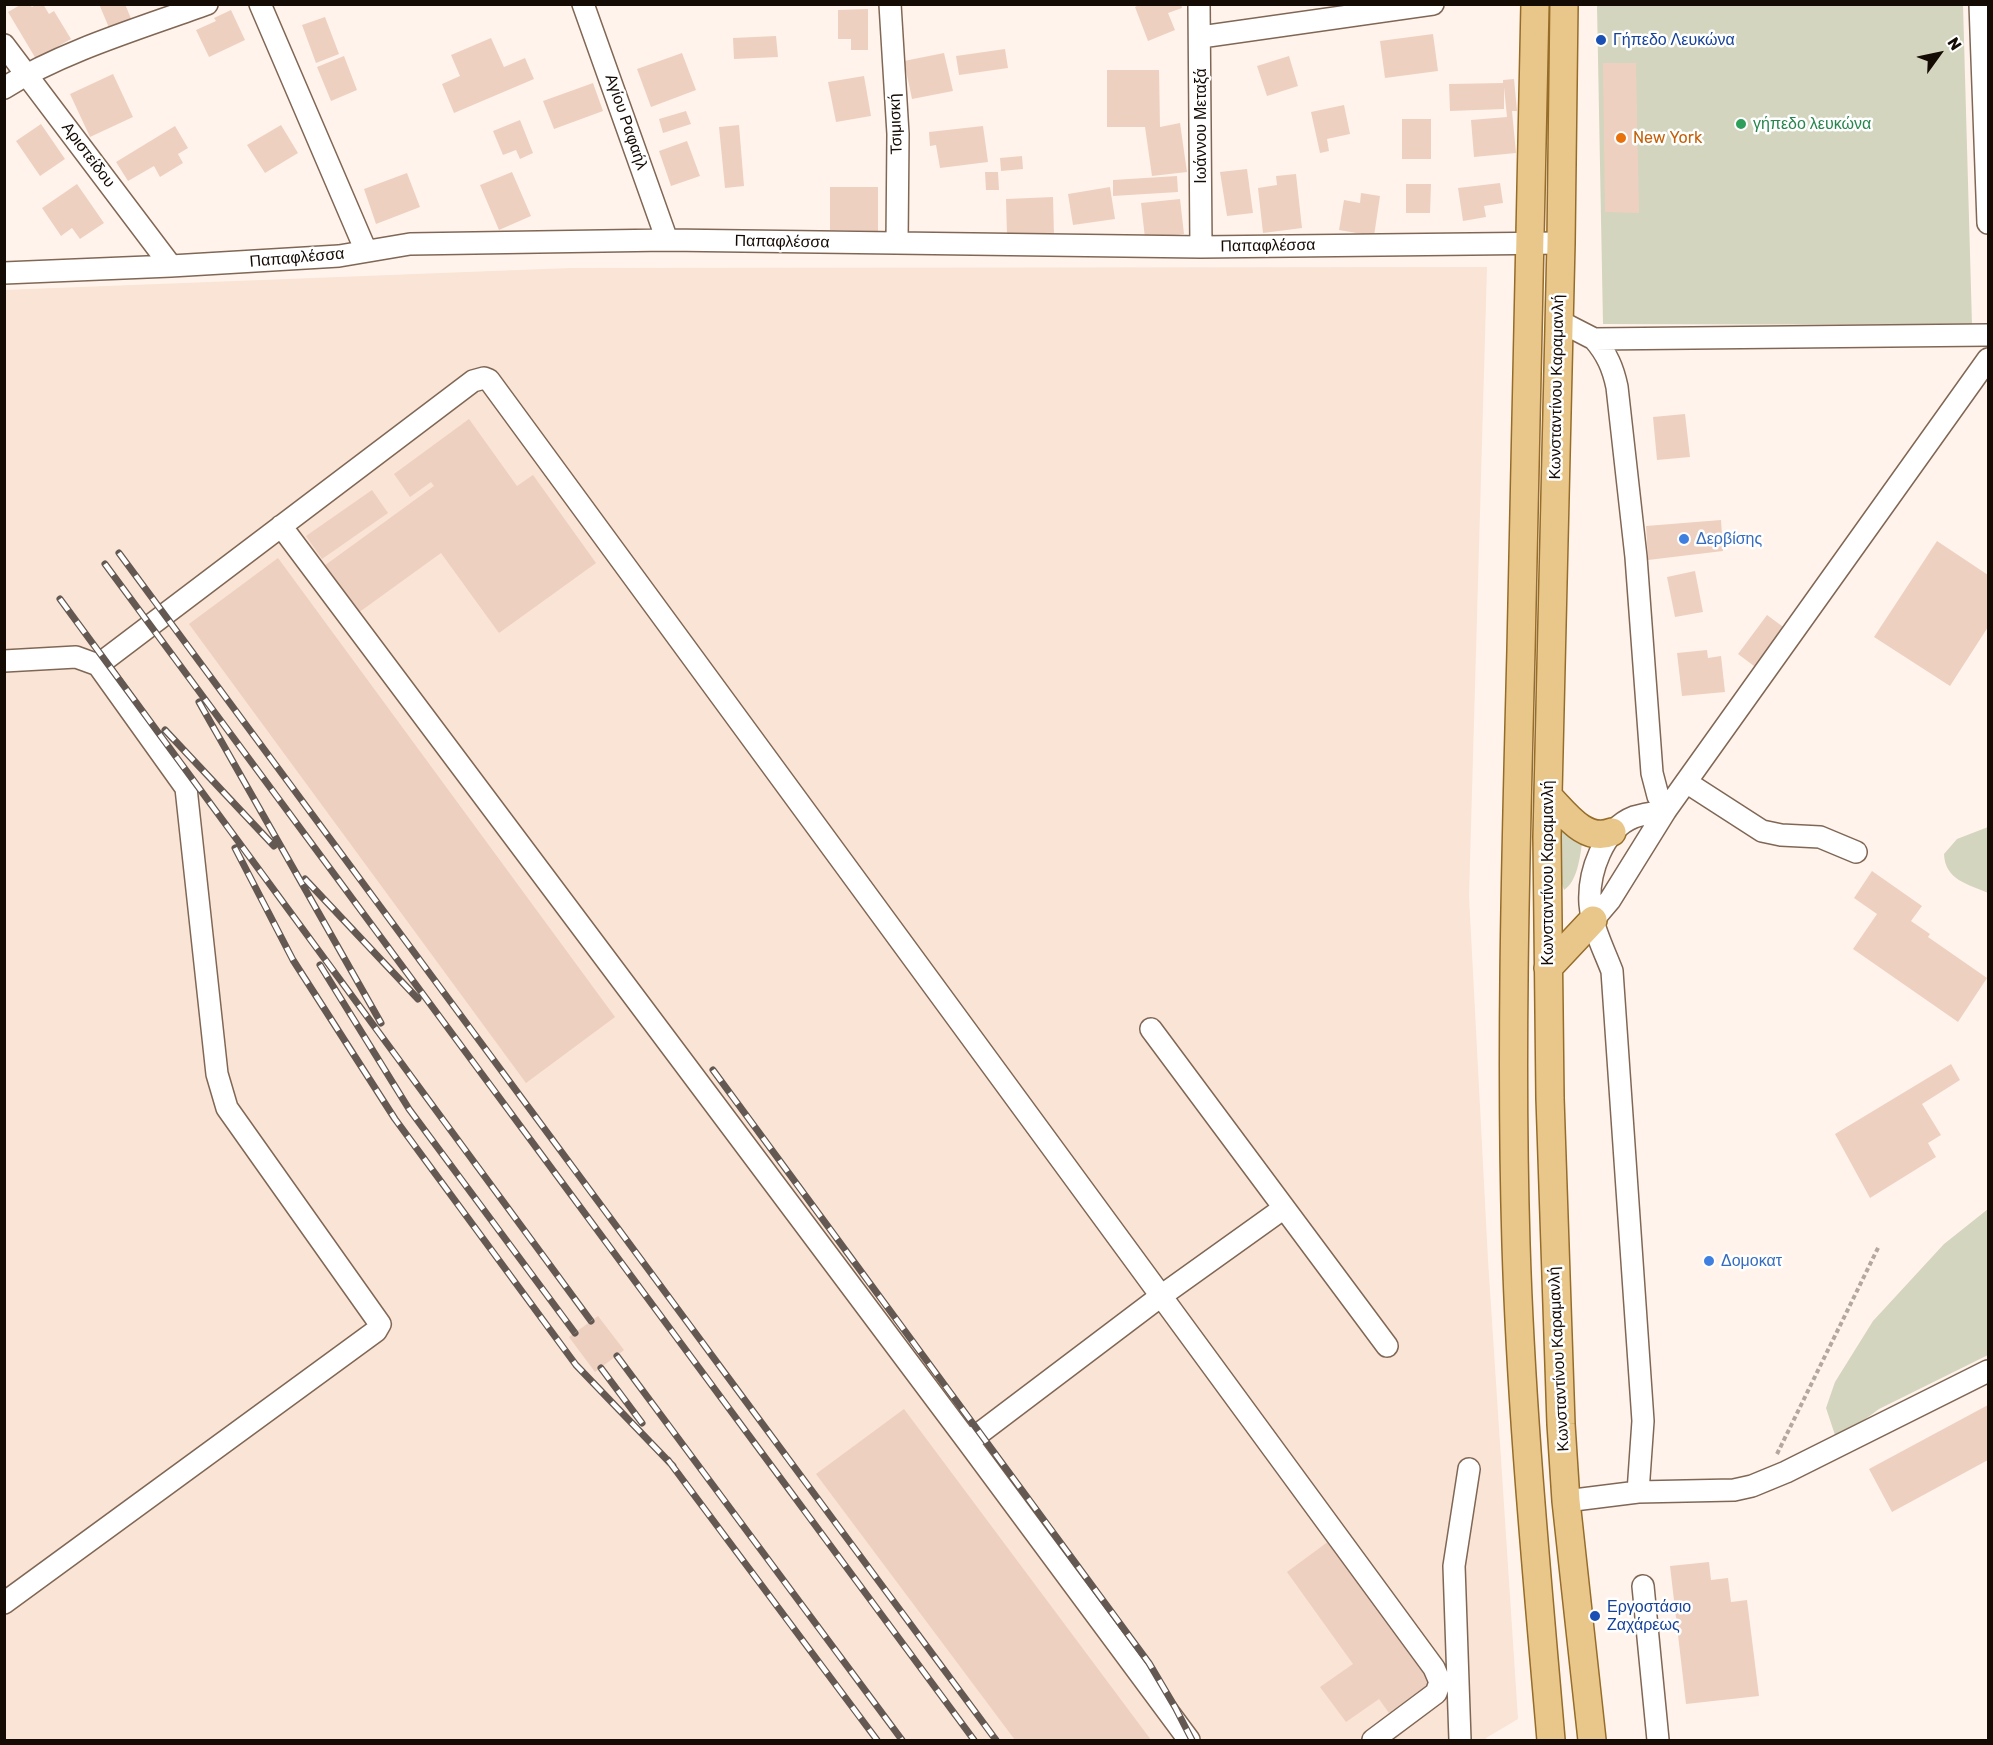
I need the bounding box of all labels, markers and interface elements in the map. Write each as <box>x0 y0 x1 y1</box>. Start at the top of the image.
north arrow <box>1909 24 1969 84</box>
place label: Γήπεδο Λευκώνα <box>1613 30 1735 50</box>
marker: Γήπεδο Λευκώνα <box>1594 33 1608 47</box>
text: N <box>1943 34 1966 54</box>
street label: Ιωάννου Μεταξά <box>1191 68 1211 184</box>
street label: Αγίου Ραφαήλ <box>601 72 651 172</box>
street label: Τσιμισκή <box>885 93 907 155</box>
place label: γήπεδο λευκώνα <box>1753 114 1871 134</box>
marker: γήπεδο λευκώνα <box>1734 117 1748 131</box>
street label: Αριστείδου <box>57 119 119 191</box>
place label: New York <box>1633 128 1702 148</box>
marker: New York <box>1614 131 1628 145</box>
street label: Παπαφλέσσα <box>734 232 830 252</box>
street label: Παπαφλέσσα <box>1220 236 1316 256</box>
street label: Παπαφλέσσα <box>249 244 345 272</box>
street label: Κωνσταντίνου Καραμανλή <box>1546 294 1568 480</box>
place label: Δερβίσης <box>1696 529 1762 549</box>
marker: Δερβίσης <box>1677 532 1691 546</box>
street label: Κωνσταντίνου Καραμανλή <box>1538 780 1558 966</box>
place label: Δομοκατ <box>1721 1251 1782 1271</box>
marker: Δομοκατ <box>1702 1254 1716 1268</box>
street label: Κωνσταντίνου Καραμανλή <box>1545 1266 1573 1452</box>
place label: Εργοστάσιο Ζαχάρεως <box>1607 1597 1691 1635</box>
marker: Εργοστάσιο Ζαχάρεως <box>1588 1609 1602 1623</box>

